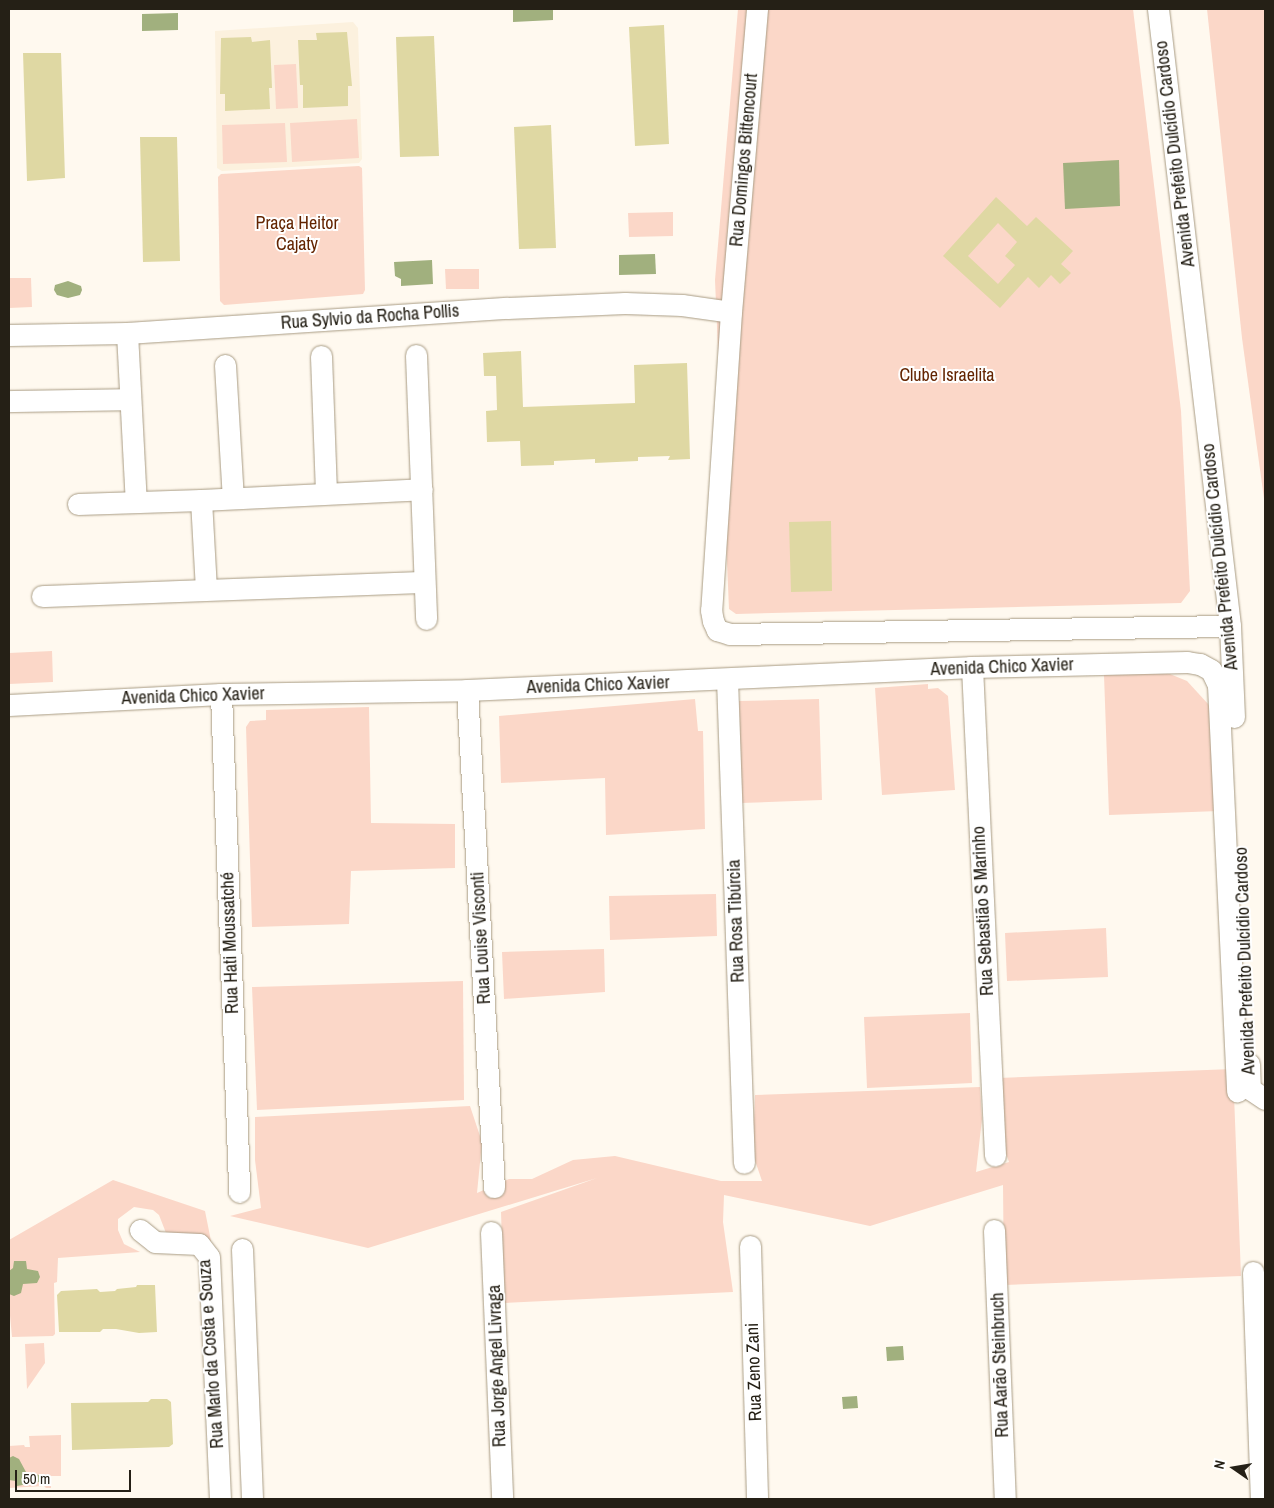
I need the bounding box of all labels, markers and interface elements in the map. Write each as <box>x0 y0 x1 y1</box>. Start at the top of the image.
street label: Avenida Prefeito Dulcídio Cardoso <box>1150 40 1200 268</box>
street label: Rua Domingos Bittencourt <box>726 72 762 248</box>
park label: Praça Heitor Cajaty <box>256 213 338 255</box>
street label: Rua Sylvio da Rocha Pollis <box>280 300 460 334</box>
park label: Clube Israelita <box>899 364 995 386</box>
street label: Avenida Prefeito Dulcídio Cardoso <box>1197 443 1243 671</box>
street label: Avenida Chico Xavier <box>930 654 1074 680</box>
street label: Avenida Chico Xavier <box>526 672 670 698</box>
street label: Avenida Chico Xavier <box>121 683 265 709</box>
street label: Rua Sebastião S Marinho <box>968 826 998 996</box>
street label: Avenida Prefeito Dulcídio Cardoso <box>1230 847 1260 1075</box>
street label: Rua Rosa Tibúrcia <box>723 859 749 983</box>
street label: Rua Louise Visconti <box>467 871 495 1005</box>
street label: Rua Hati Moussatché <box>217 872 243 1014</box>
street label: Rua Marlo da Costa e Souza <box>194 1259 228 1449</box>
street label: Rua Jorge Angel Livraga <box>483 1284 511 1448</box>
street label: Rua Aarão Steinbruch <box>987 1292 1013 1438</box>
street label: Rua Zeno Zani <box>741 1322 767 1422</box>
north arrow <box>1209 1443 1259 1493</box>
text: N <box>1210 1459 1229 1471</box>
scale bar <box>18 1460 134 1492</box>
text: 50 m <box>23 1468 50 1489</box>

